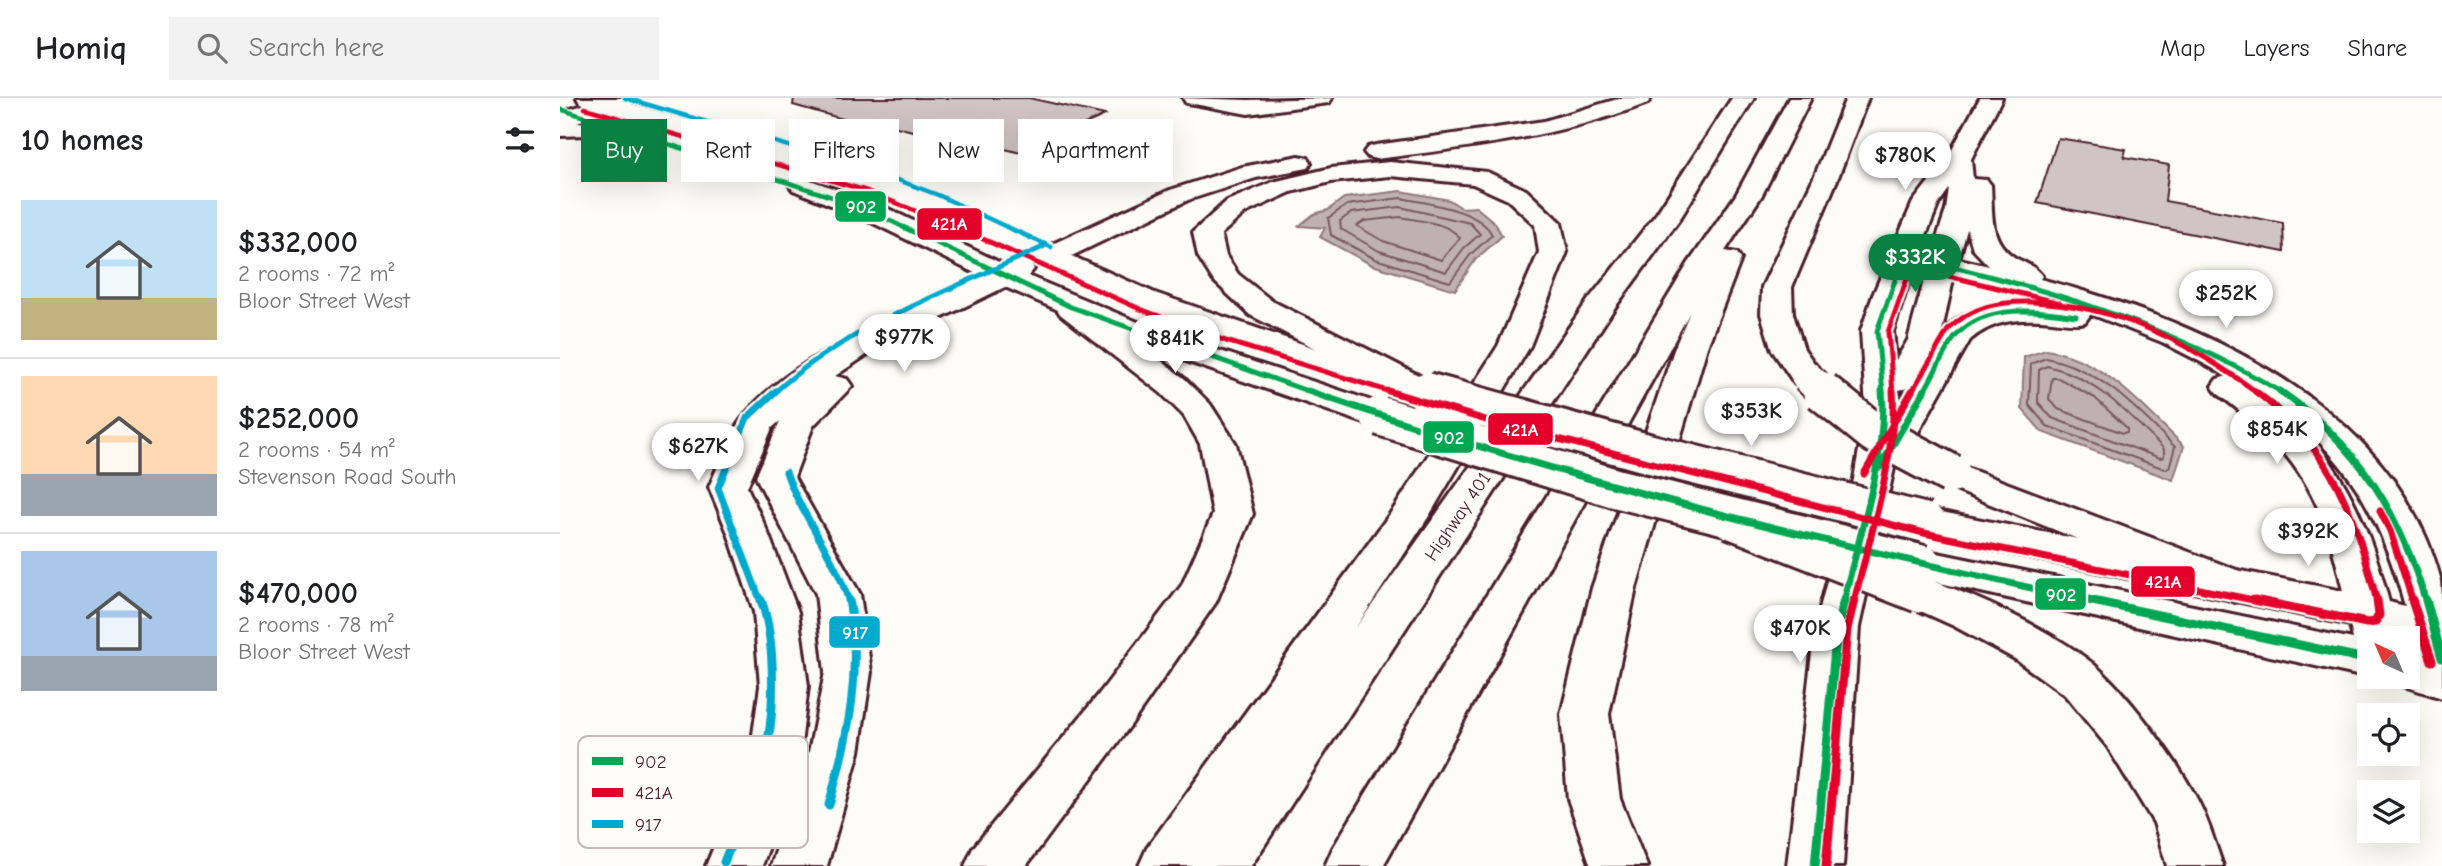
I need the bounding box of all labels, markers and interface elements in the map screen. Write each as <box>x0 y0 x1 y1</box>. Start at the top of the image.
search box <box>169 17 659 80</box>
text: Homiq <box>35 29 127 67</box>
icon: search <box>193 29 231 67</box>
text: Search here <box>249 33 384 63</box>
text: Map <box>2160 34 2206 62</box>
text: Layers <box>2244 34 2309 62</box>
text: Share <box>2347 34 2407 62</box>
chip: Buy <box>581 119 667 182</box>
chip: Rent <box>681 119 775 182</box>
chip: Filters <box>789 119 899 182</box>
chip: New <box>913 119 1004 182</box>
chip: Apartment <box>1018 119 1173 182</box>
icon: filters <box>501 121 539 159</box>
text: 10 homes <box>21 123 143 158</box>
pin: $780K <box>1856 132 1954 192</box>
text: $780K <box>1874 141 1936 168</box>
line badge: 902 <box>834 190 887 223</box>
text: 902 <box>846 196 876 218</box>
line badge: 421A <box>916 207 983 241</box>
text: 421A <box>931 213 968 235</box>
text: $332,000 <box>238 225 358 260</box>
icon: home <box>77 228 161 312</box>
pin: $332K <box>1866 234 1964 294</box>
text: $332K <box>1885 243 1945 270</box>
text: 2 rooms · 72 m² <box>238 260 394 287</box>
pin: $252K <box>2177 271 2275 330</box>
text: $252K <box>2195 279 2257 306</box>
text: Bloor Street West <box>238 287 410 314</box>
pin: $977K <box>855 314 953 374</box>
pin: $841K <box>1126 316 1224 375</box>
text: $977K <box>874 323 934 350</box>
text: $841K <box>1146 324 1204 351</box>
pin: $353K <box>1702 388 1800 448</box>
text: $353K <box>1720 397 1782 424</box>
text: $252,000 <box>238 401 359 436</box>
icon: home <box>77 404 161 488</box>
pin: $854K <box>2228 406 2326 466</box>
line badge: 421A <box>1487 412 1554 446</box>
text: $854K <box>2246 415 2308 442</box>
text: 421A <box>1502 419 1539 441</box>
line badge: 902 <box>1422 420 1475 454</box>
pin: $627K <box>649 424 747 483</box>
text: 902 <box>1434 427 1464 449</box>
text: $627K <box>668 432 728 459</box>
text: 2 rooms · 54 m² <box>238 436 395 463</box>
text: Stevenson Road South <box>238 463 456 490</box>
street label: Highway 401 <box>1420 468 1496 565</box>
pin: $392K <box>2259 508 2357 568</box>
text: $392K <box>2277 517 2339 544</box>
line badge: 421A <box>2130 565 2196 598</box>
text: 421A <box>2145 571 2182 593</box>
text: $470,000 <box>238 576 358 611</box>
line badge: 902 <box>2034 577 2087 611</box>
icon: home <box>77 579 161 663</box>
text: 902 <box>2046 584 2076 606</box>
pin: $470K <box>1751 606 1849 665</box>
text: 2 rooms · 78 m² <box>238 611 394 638</box>
text: $470K <box>1769 614 1831 641</box>
line badge: 917 <box>828 615 881 649</box>
text: 917 <box>842 622 868 644</box>
north arrow <box>2357 626 2420 690</box>
map controls <box>2357 626 2420 843</box>
text: Bloor Street West <box>238 638 410 665</box>
button: locate <box>2357 703 2420 766</box>
legend <box>578 736 808 848</box>
text: 902 <box>635 751 667 773</box>
button: layers <box>2357 780 2420 843</box>
text: 421A <box>635 782 673 804</box>
text: 917 <box>635 814 662 836</box>

